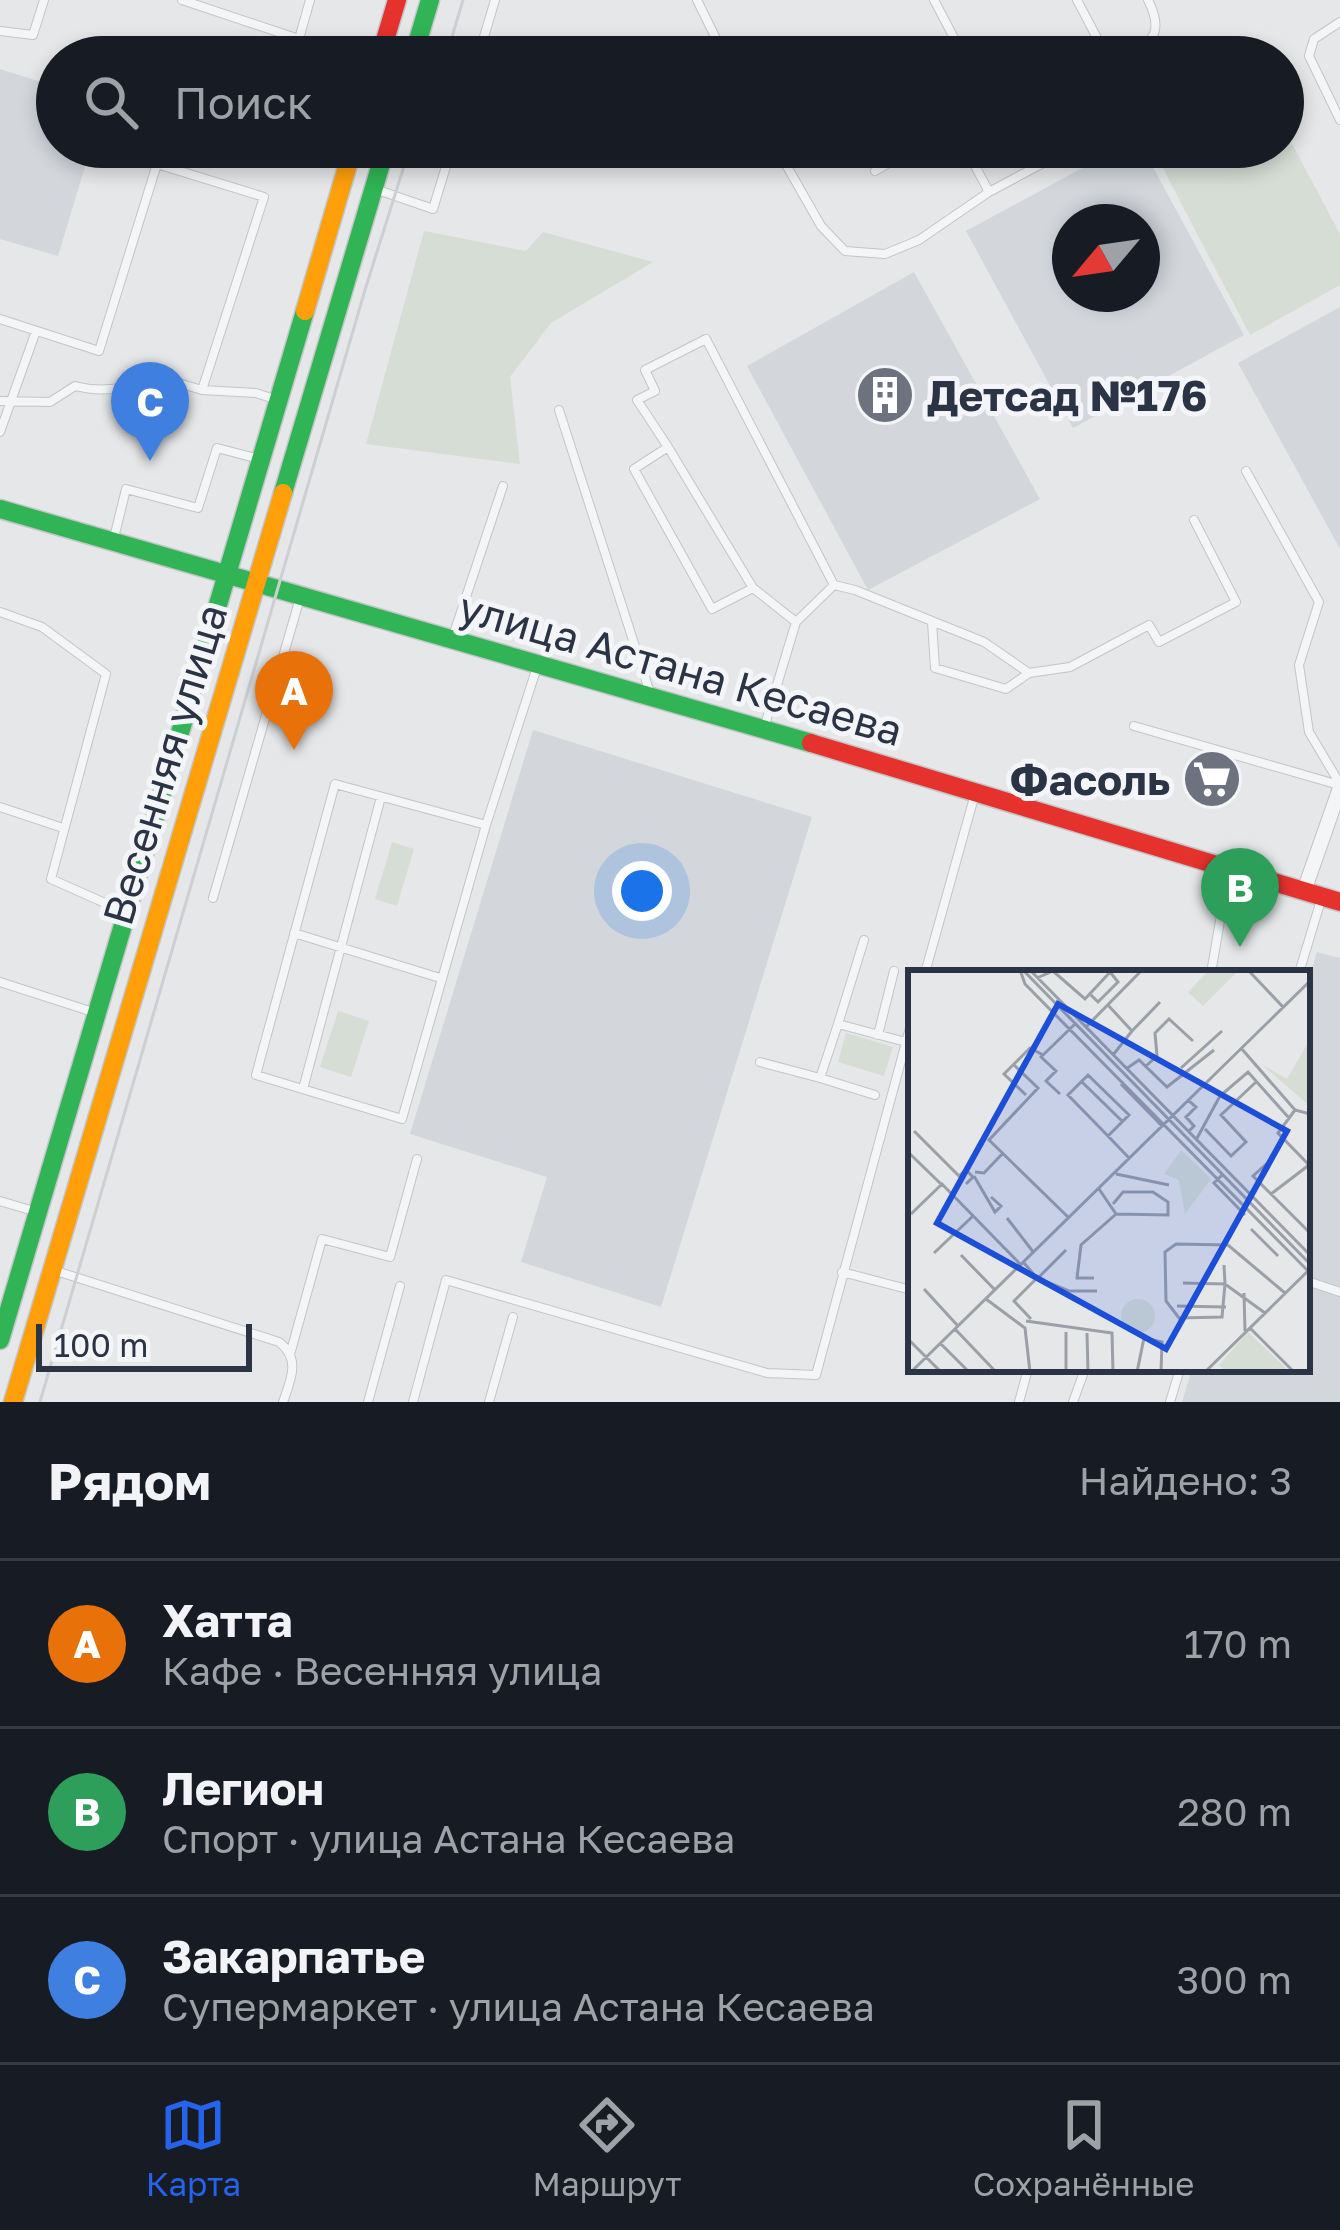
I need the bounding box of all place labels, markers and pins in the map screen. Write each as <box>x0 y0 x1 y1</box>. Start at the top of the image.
pin: C <box>111 362 189 461</box>
building icon: Детсад №176 <box>854 364 916 426</box>
place label: Детсад №176 <box>927 370 1207 420</box>
pin: A <box>255 651 333 750</box>
supermarket icon: Фасоль <box>1181 748 1243 810</box>
place label: Фасоль <box>1010 754 1170 804</box>
pin: B <box>1201 848 1279 947</box>

